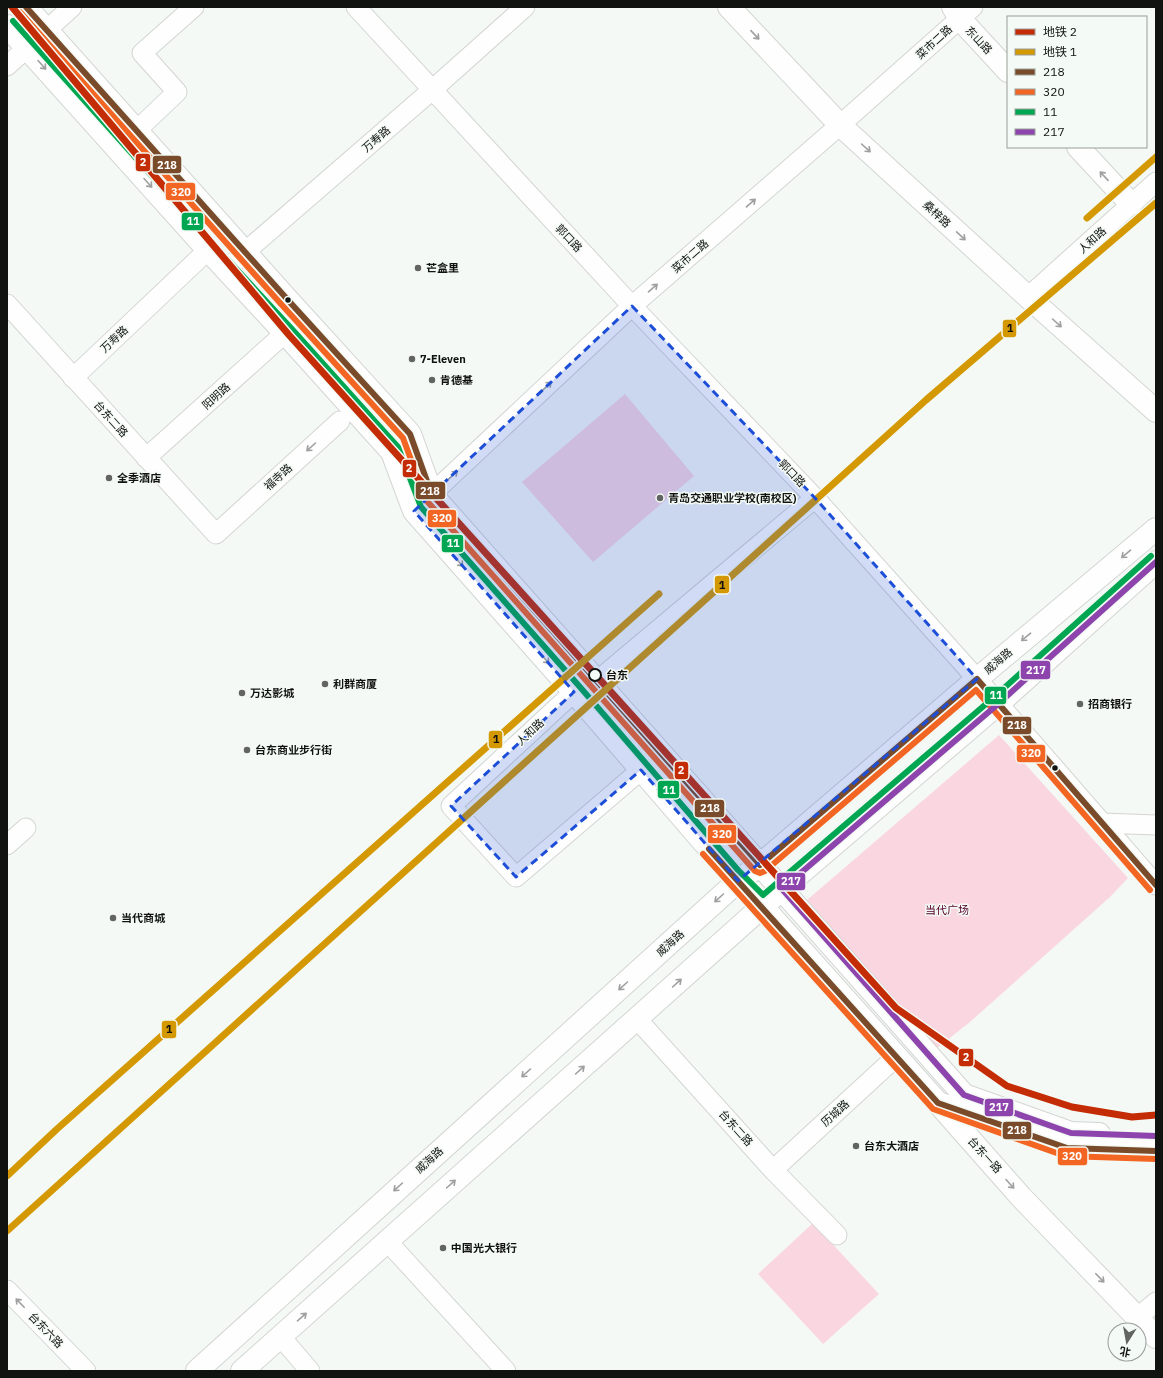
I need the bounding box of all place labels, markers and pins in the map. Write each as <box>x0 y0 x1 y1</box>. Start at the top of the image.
place label: 芒盒里 <box>426 261 459 275</box>
marker: 芒盒里 <box>413 263 423 273</box>
unlabelled marker <box>283 295 293 305</box>
place label: 7-Eleven <box>420 352 466 366</box>
marker: 7-Eleven <box>407 354 417 364</box>
place label: 肯德基 <box>440 373 473 387</box>
marker: 肯德基 <box>427 375 437 385</box>
place label: 全季酒店 <box>117 471 161 485</box>
marker: 全季酒店 <box>104 473 114 483</box>
place label: 青岛交通职业学校(南校区) <box>668 491 797 505</box>
marker: 青岛交通职业学校(南校区) <box>655 493 665 503</box>
marker: 台东 <box>588 668 602 682</box>
place label: 台东 <box>606 668 628 682</box>
place label: 利群商厦 <box>333 677 377 691</box>
marker: 利群商厦 <box>320 679 330 689</box>
place label: 万达影城 <box>250 686 295 700</box>
marker: 万达影城 <box>237 688 247 698</box>
place label: 招商银行 <box>1088 697 1132 711</box>
marker: 招商银行 <box>1075 699 1085 709</box>
place label: 台东商业步行街 <box>255 743 332 757</box>
marker: 台东商业步行街 <box>242 745 252 755</box>
unlabelled marker <box>1050 763 1060 773</box>
place label: 当代商城 <box>121 911 166 925</box>
marker: 当代商城 <box>108 913 118 923</box>
place label: 台东大酒店 <box>864 1139 919 1153</box>
marker: 台东大酒店 <box>851 1141 861 1151</box>
place label: 中国光大银行 <box>451 1241 517 1255</box>
marker: 中国光大银行 <box>438 1243 448 1253</box>

